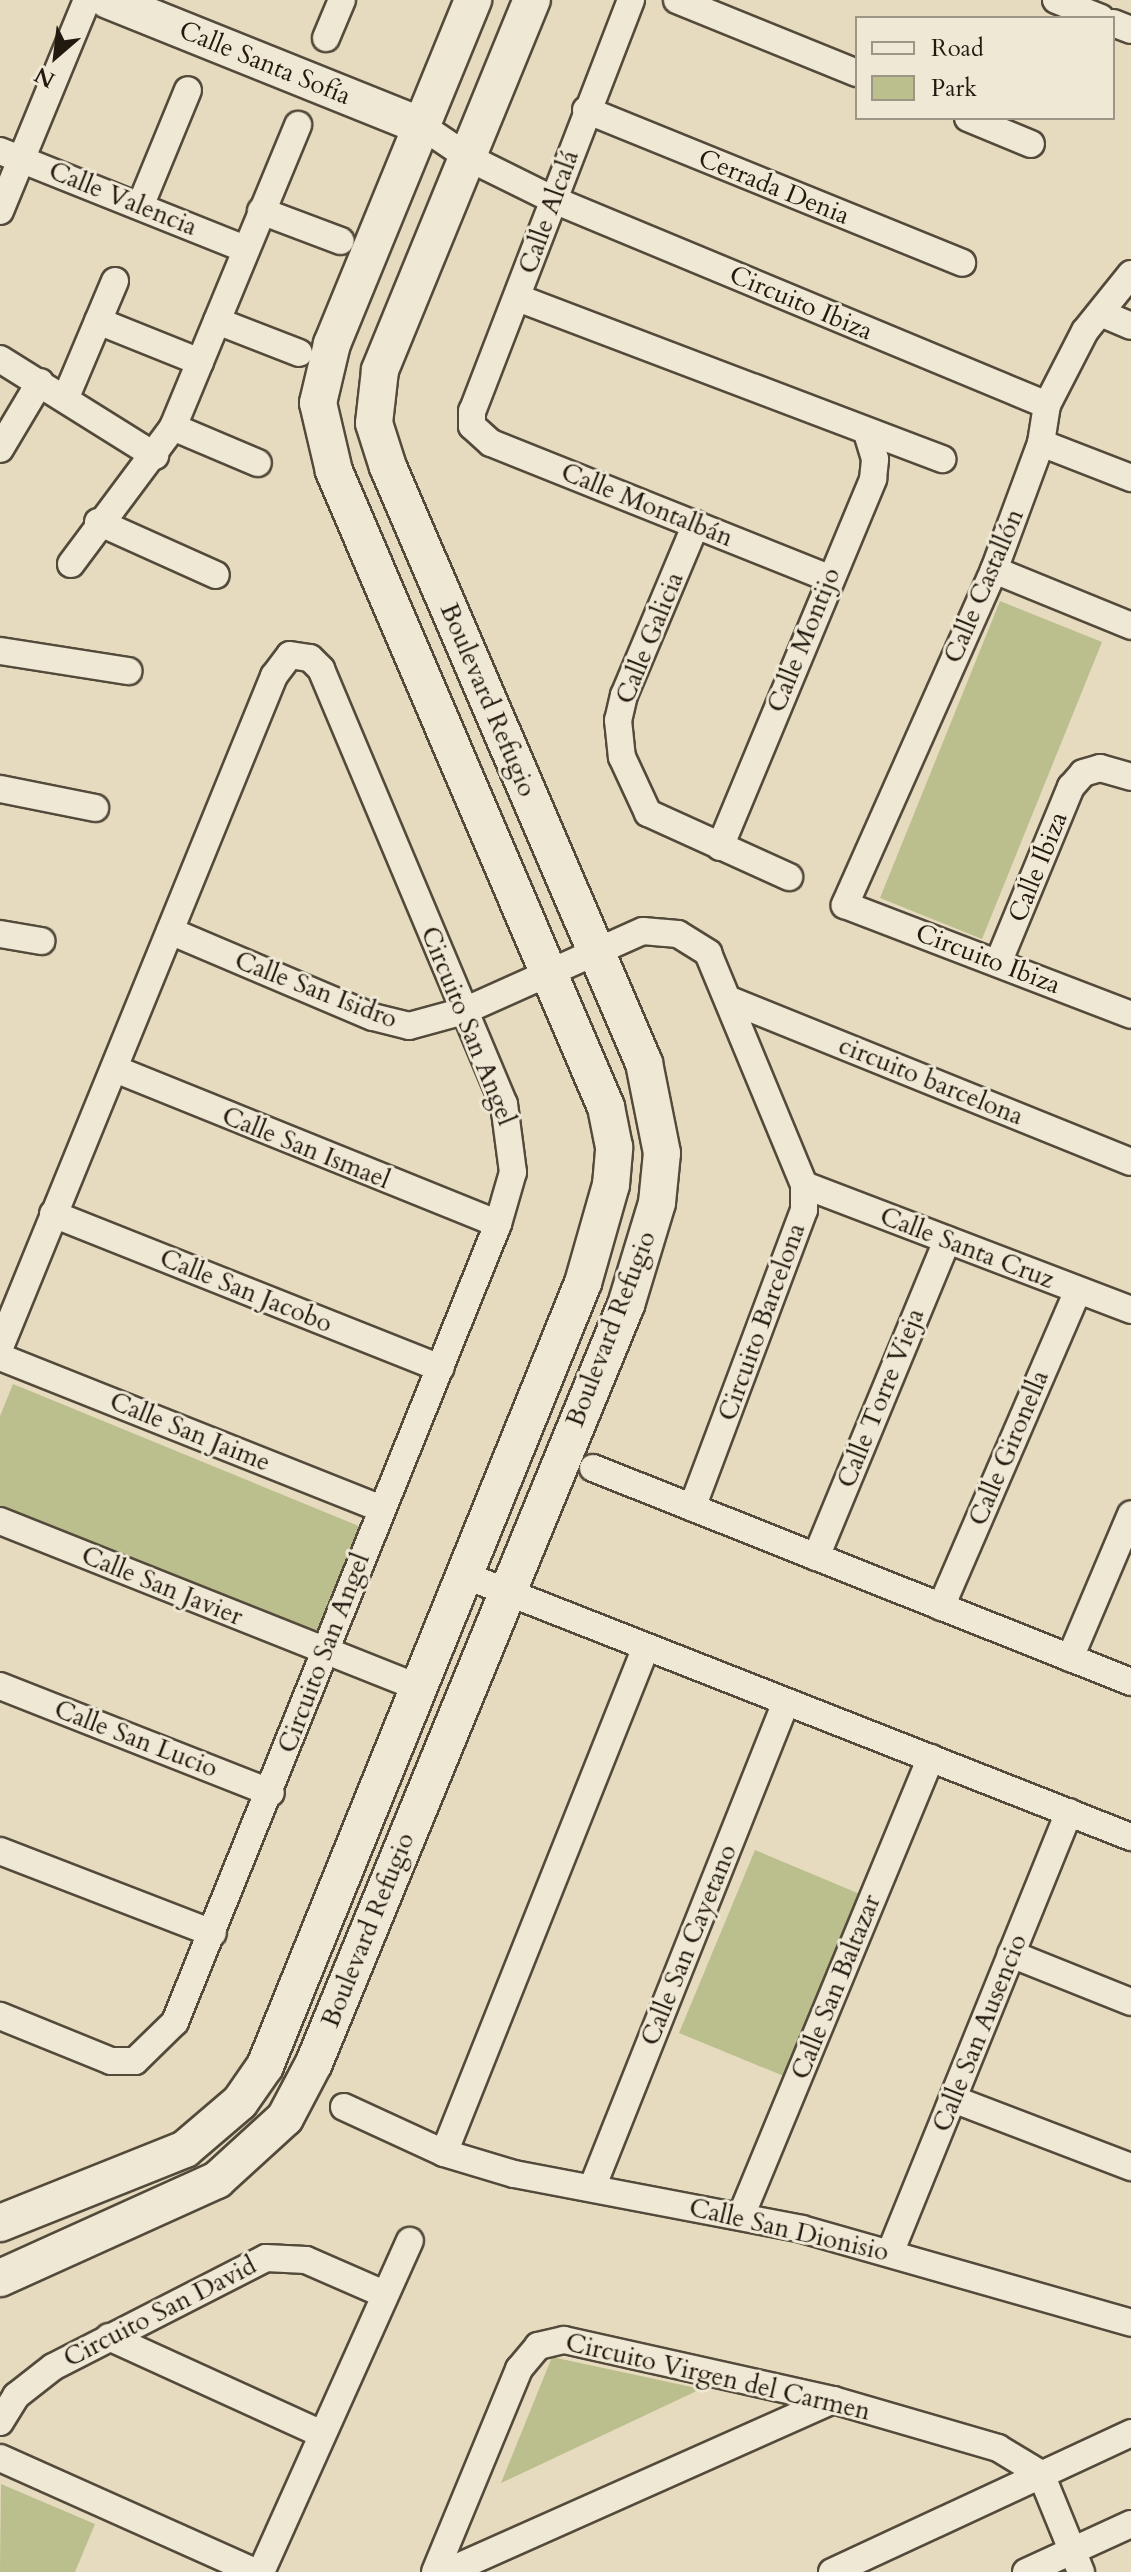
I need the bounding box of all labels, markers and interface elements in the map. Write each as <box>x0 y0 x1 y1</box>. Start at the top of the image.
street label: Calle Santa Sofía <box>175 14 355 112</box>
north arrow <box>16 16 96 96</box>
legend <box>855 16 1115 120</box>
text: Road <box>931 32 984 65</box>
text: N <box>29 59 60 95</box>
text: Park <box>931 72 977 105</box>
street label: Cerrada Denia <box>694 143 854 231</box>
street label: Calle Alcalá <box>512 146 586 278</box>
street label: Calle Valencia <box>44 155 202 243</box>
street label: Circuito Ibiza <box>725 259 877 347</box>
street label: Calle Montalbán <box>557 456 737 554</box>
street label: Calle Castallón <box>938 504 1030 668</box>
street label: Calle Montijo <box>761 563 847 717</box>
street label: Calle Galicia <box>609 568 691 708</box>
street label: Boulevard Refugio <box>433 599 543 801</box>
street label: Calle Ibiza <box>1002 807 1074 927</box>
street label: Circuito Ibiza <box>911 917 1065 1001</box>
street label: Circuito San Angel <box>414 922 522 1130</box>
street label: Calle San Isidro <box>230 945 402 1035</box>
street label: circuito barcelona <box>834 1030 1028 1132</box>
street label: Calle San Ismael <box>217 1100 395 1196</box>
street label: Calle Santa Cruz <box>876 1200 1058 1296</box>
street label: Circuito Barcelona <box>712 1219 812 1425</box>
street label: Boulevard Refugio <box>559 1227 663 1431</box>
street label: Calle San Jacobo <box>155 1242 337 1340</box>
street label: Calle Torre Vieja <box>831 1304 931 1492</box>
street label: Calle Gironella <box>962 1366 1056 1530</box>
street label: Calle San Jaime <box>105 1386 275 1478</box>
street label: Calle San Javier <box>77 1540 247 1632</box>
street label: Circuito San Angel <box>272 1549 376 1757</box>
street label: Calle San Lucio <box>50 1694 222 1784</box>
street label: Boulevard Refugio <box>315 1828 421 2032</box>
street label: Calle San Cayetano <box>634 1840 744 2050</box>
street label: Calle San Baltazar <box>785 1890 887 2084</box>
street label: Calle San Ausencio <box>926 1930 1034 2136</box>
street label: Calle San Dionisio <box>686 2192 892 2268</box>
street label: Circuito San David <box>58 2250 262 2374</box>
street label: Circuito Virgen del Carmen <box>563 2327 873 2427</box>

